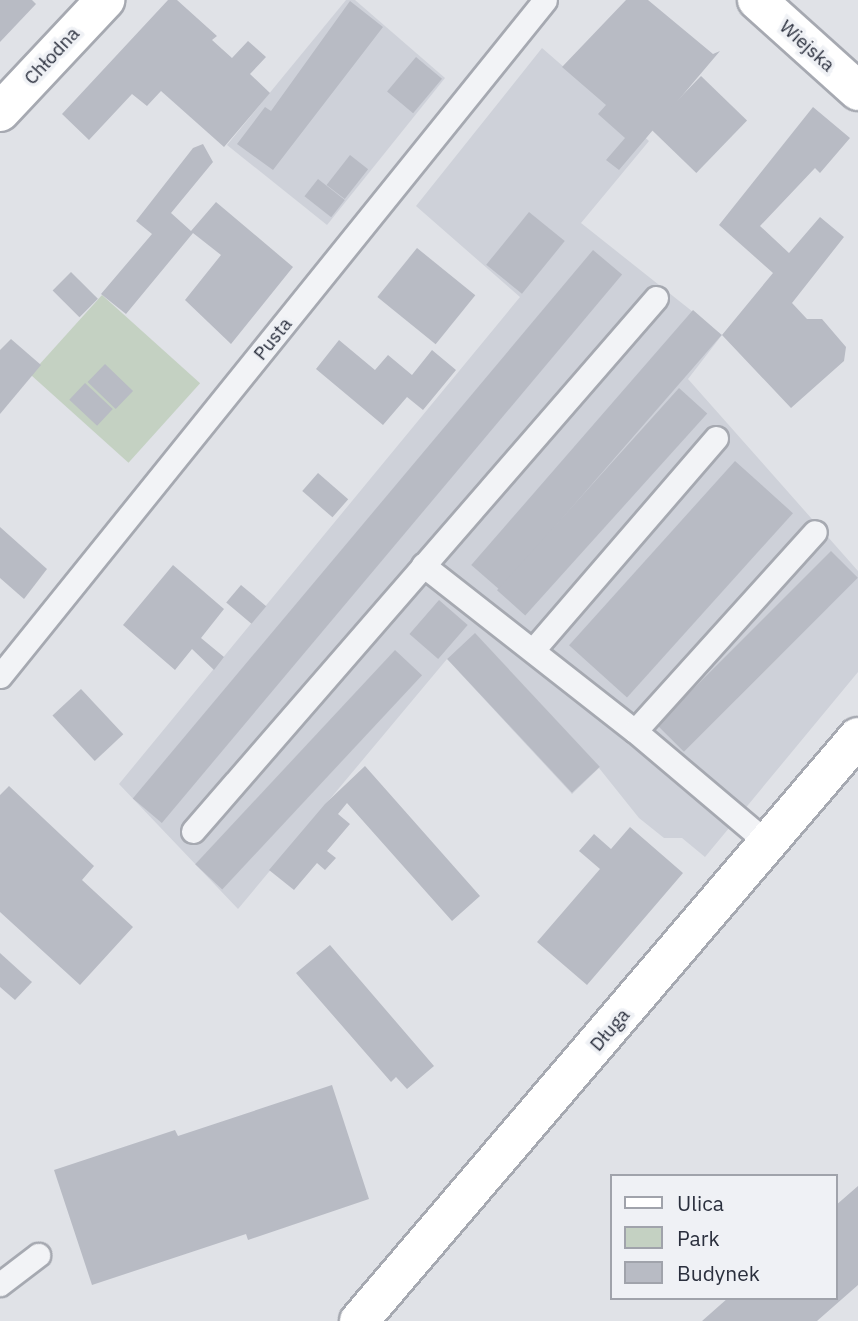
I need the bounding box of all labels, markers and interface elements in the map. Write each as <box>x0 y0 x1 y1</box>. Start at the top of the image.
street label: Wiejska <box>775 15 839 77</box>
street label: Chłodna <box>20 22 84 90</box>
street label: Pusta <box>249 313 297 365</box>
street label: Długa <box>585 1004 635 1056</box>
legend <box>610 1174 837 1300</box>
text: Ulica <box>677 1189 724 1217</box>
text: Park <box>677 1224 720 1252</box>
text: Budynek <box>677 1259 760 1287</box>

